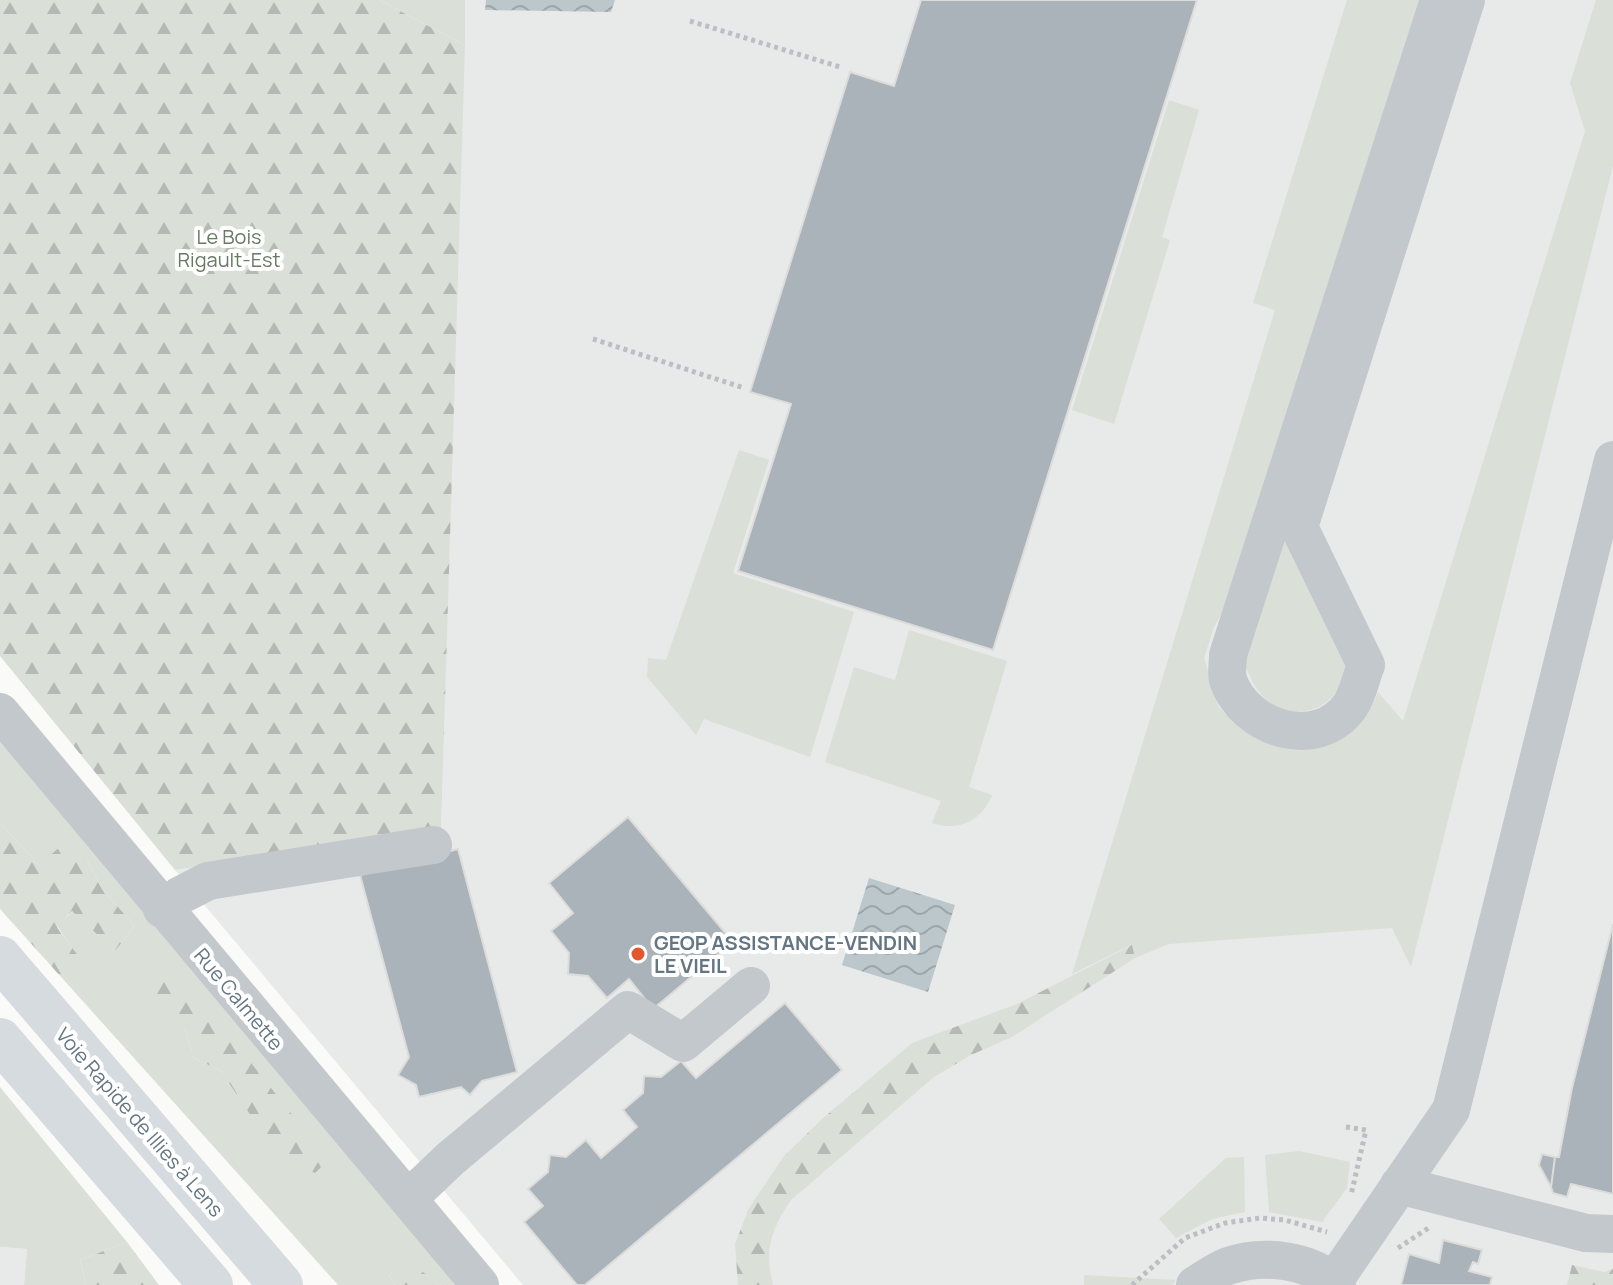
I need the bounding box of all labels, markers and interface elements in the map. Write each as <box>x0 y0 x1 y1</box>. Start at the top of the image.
park label: Le Bois Rigault-Est <box>177 223 281 273</box>
place label: GEOP ASSISTANCE-VENDIN LE VIEIL <box>654 929 917 979</box>
street label: Rue Calmette <box>188 942 290 1056</box>
marker: GEOP ASSISTANCE-VENDIN LE VIEIL <box>629 945 647 963</box>
street label: Voie Rapide de Illies à Lens <box>50 1022 230 1222</box>

